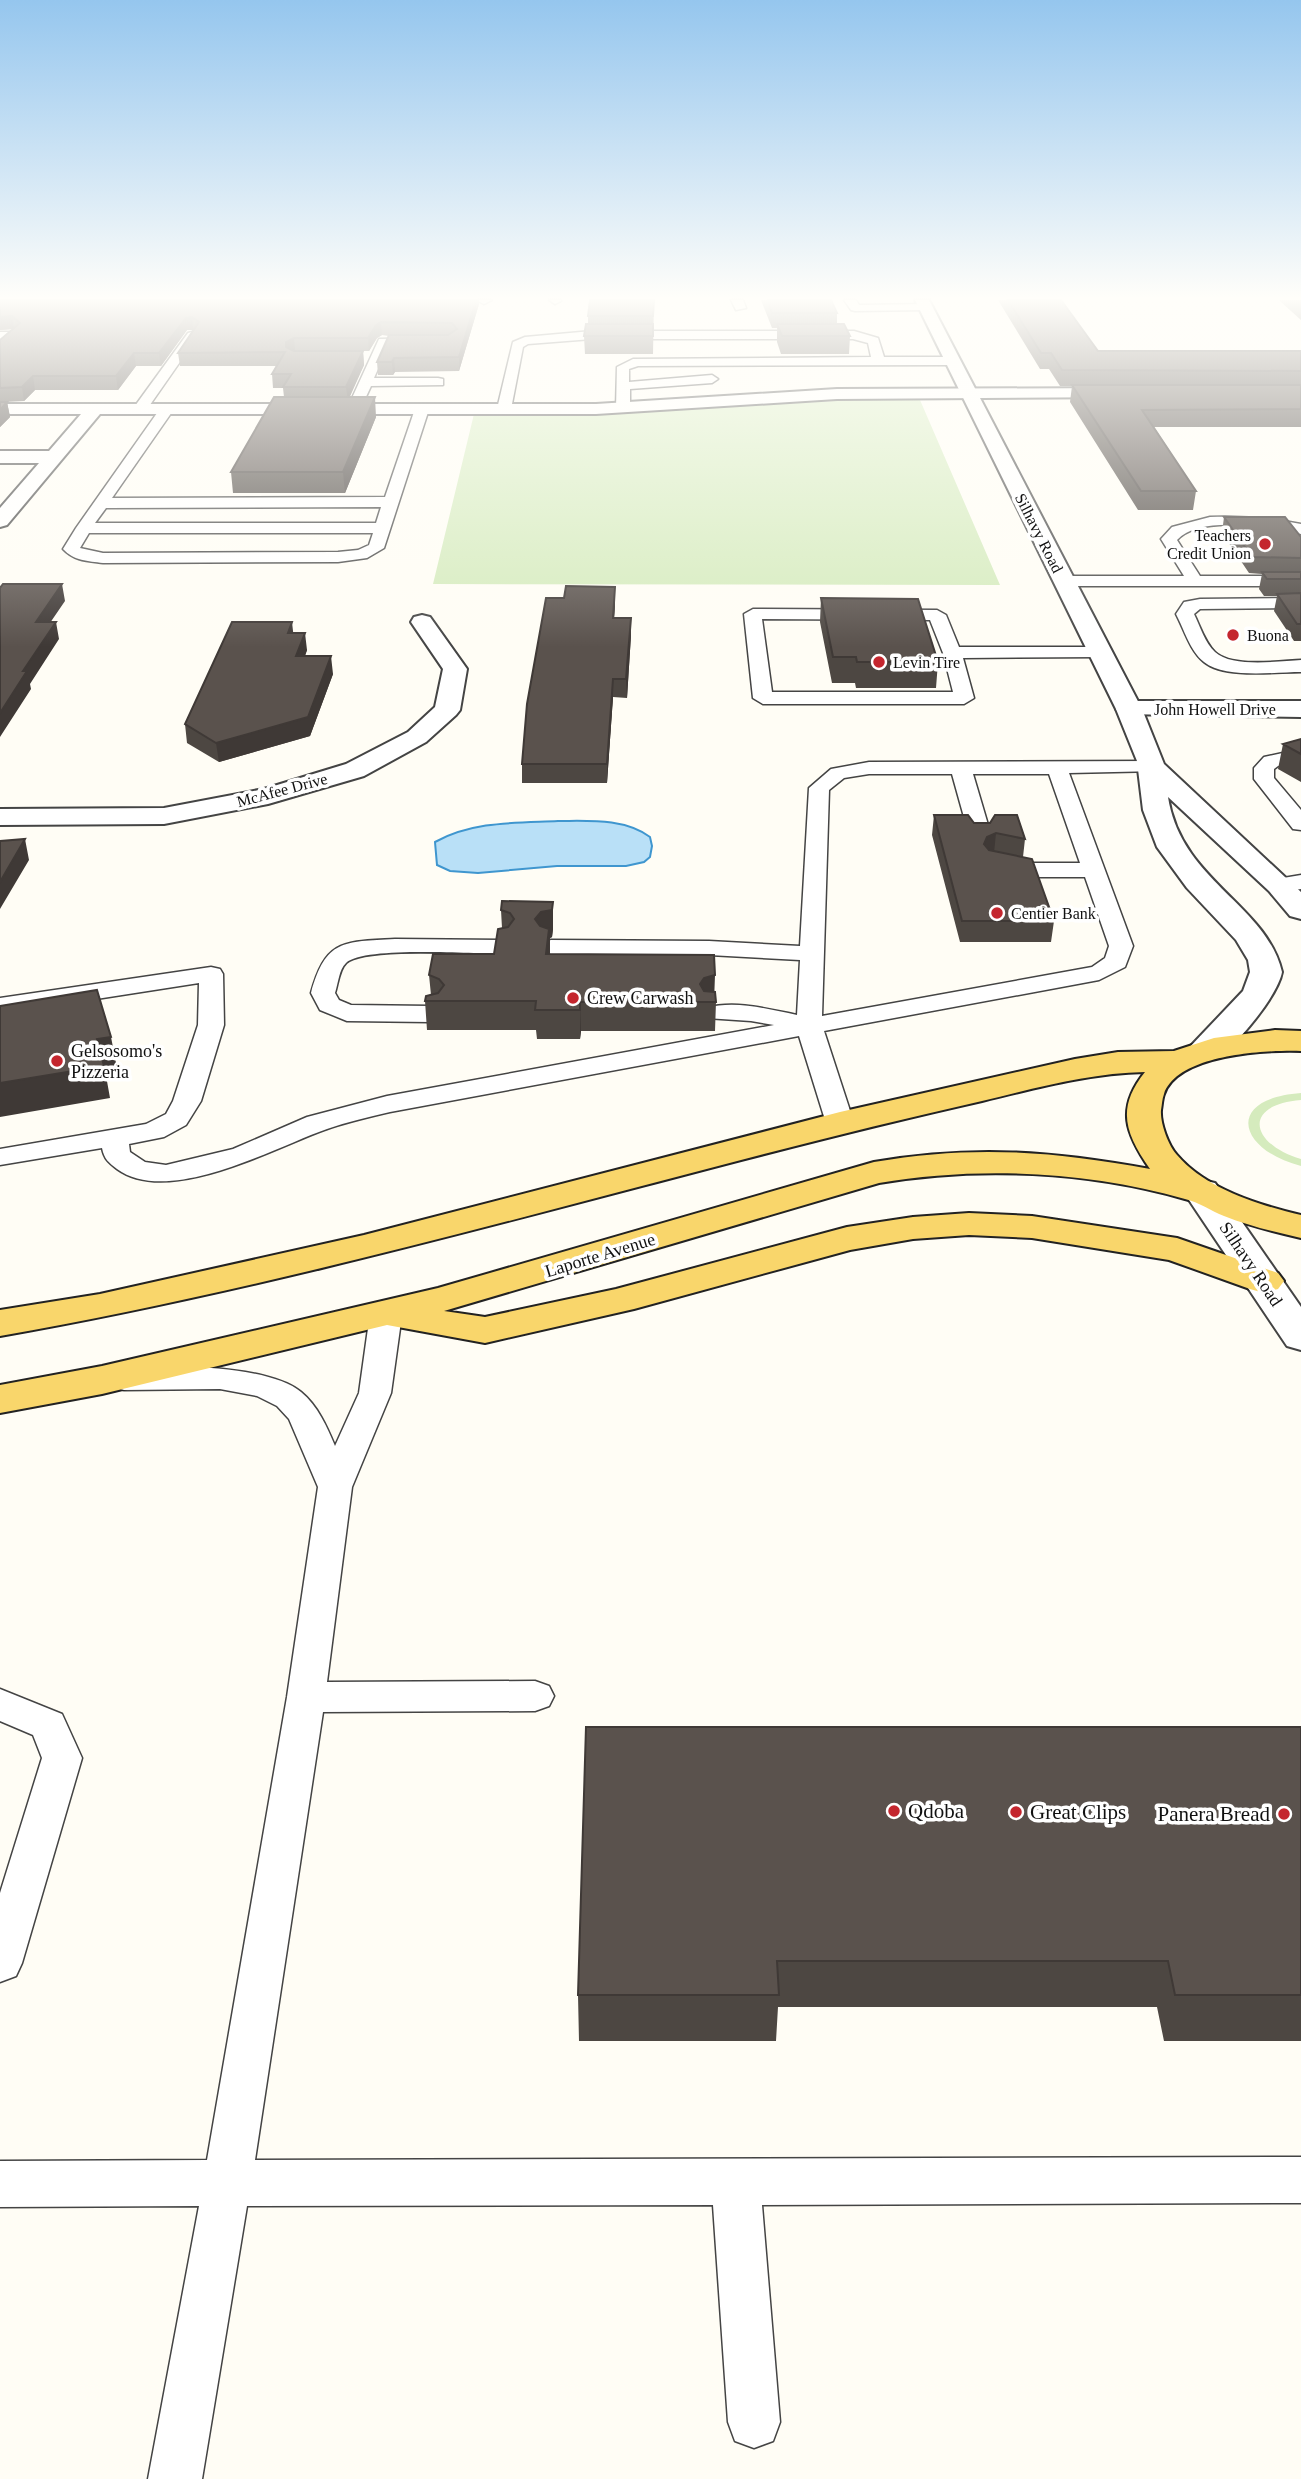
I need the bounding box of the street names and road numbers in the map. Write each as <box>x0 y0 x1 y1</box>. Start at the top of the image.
street label: Silhavy Road <box>1011 491 1066 576</box>
street label: John Howell Drive <box>1154 701 1276 718</box>
street label: McAfee Drive <box>235 770 329 810</box>
street label: Silhavy Road <box>1215 1218 1287 1310</box>
street label: Laporte Avenue <box>543 1229 657 1281</box>

